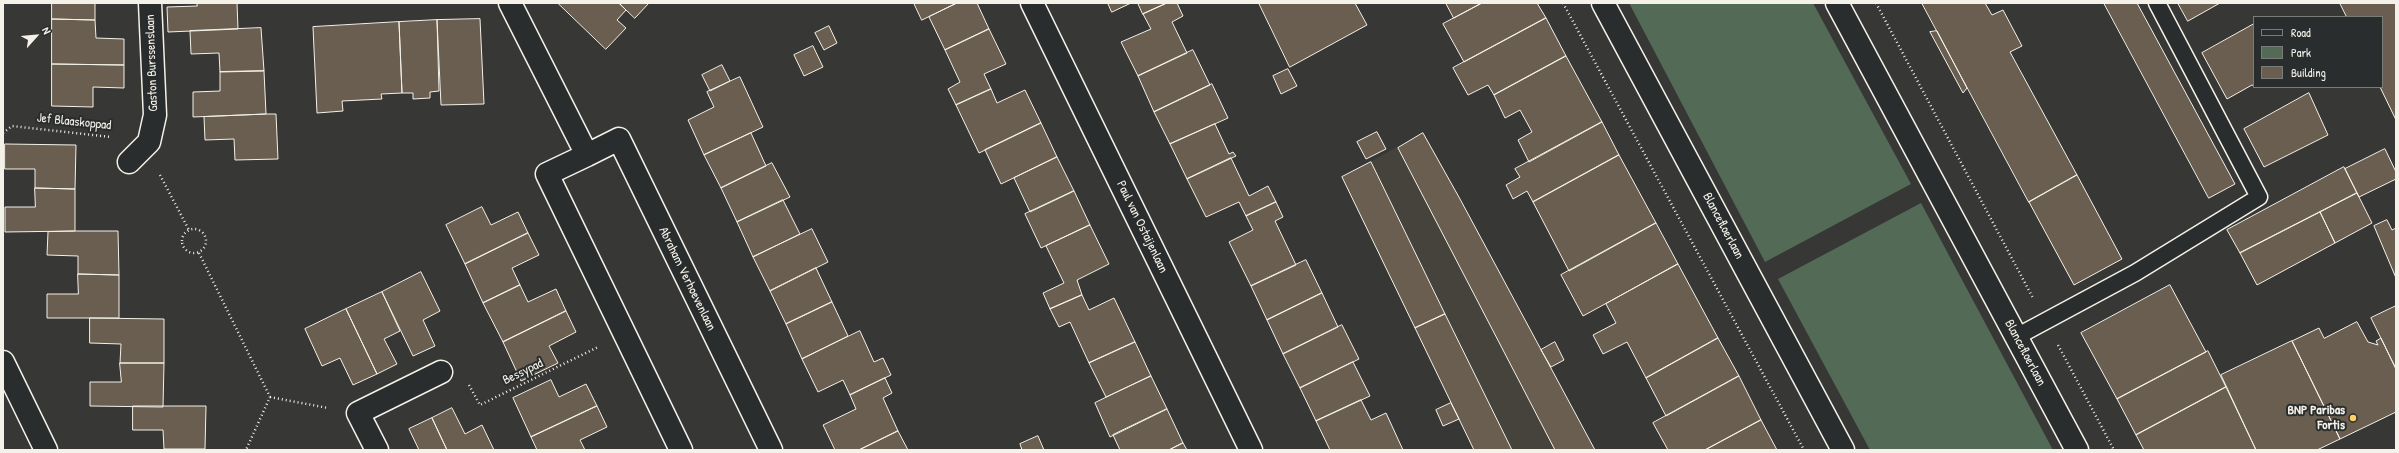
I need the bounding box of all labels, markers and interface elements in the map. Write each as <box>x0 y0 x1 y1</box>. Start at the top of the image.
street label: Gaston Burssenslaan <box>143 14 161 112</box>
north arrow <box>16 16 56 56</box>
legend <box>2253 16 2383 88</box>
text: Road <box>2291 24 2311 41</box>
text: N <box>39 25 54 36</box>
text: Park <box>2291 44 2311 61</box>
text: Building <box>2291 64 2326 81</box>
street label: Jef Blaaskoppad <box>36 110 112 134</box>
street label: Paul van Ostaijenlaan <box>1113 178 1171 276</box>
street label: Blancefloerlaan <box>1699 190 1747 262</box>
street label: Abraham Verhoevenlaan <box>655 225 719 333</box>
street label: Blancefloerlaan <box>2001 317 2049 389</box>
street label: Bessypad <box>500 356 546 388</box>
place label: BNP Paribas Fortis <box>2288 403 2345 434</box>
marker: BNP Paribas Fortis <box>2348 413 2358 423</box>

